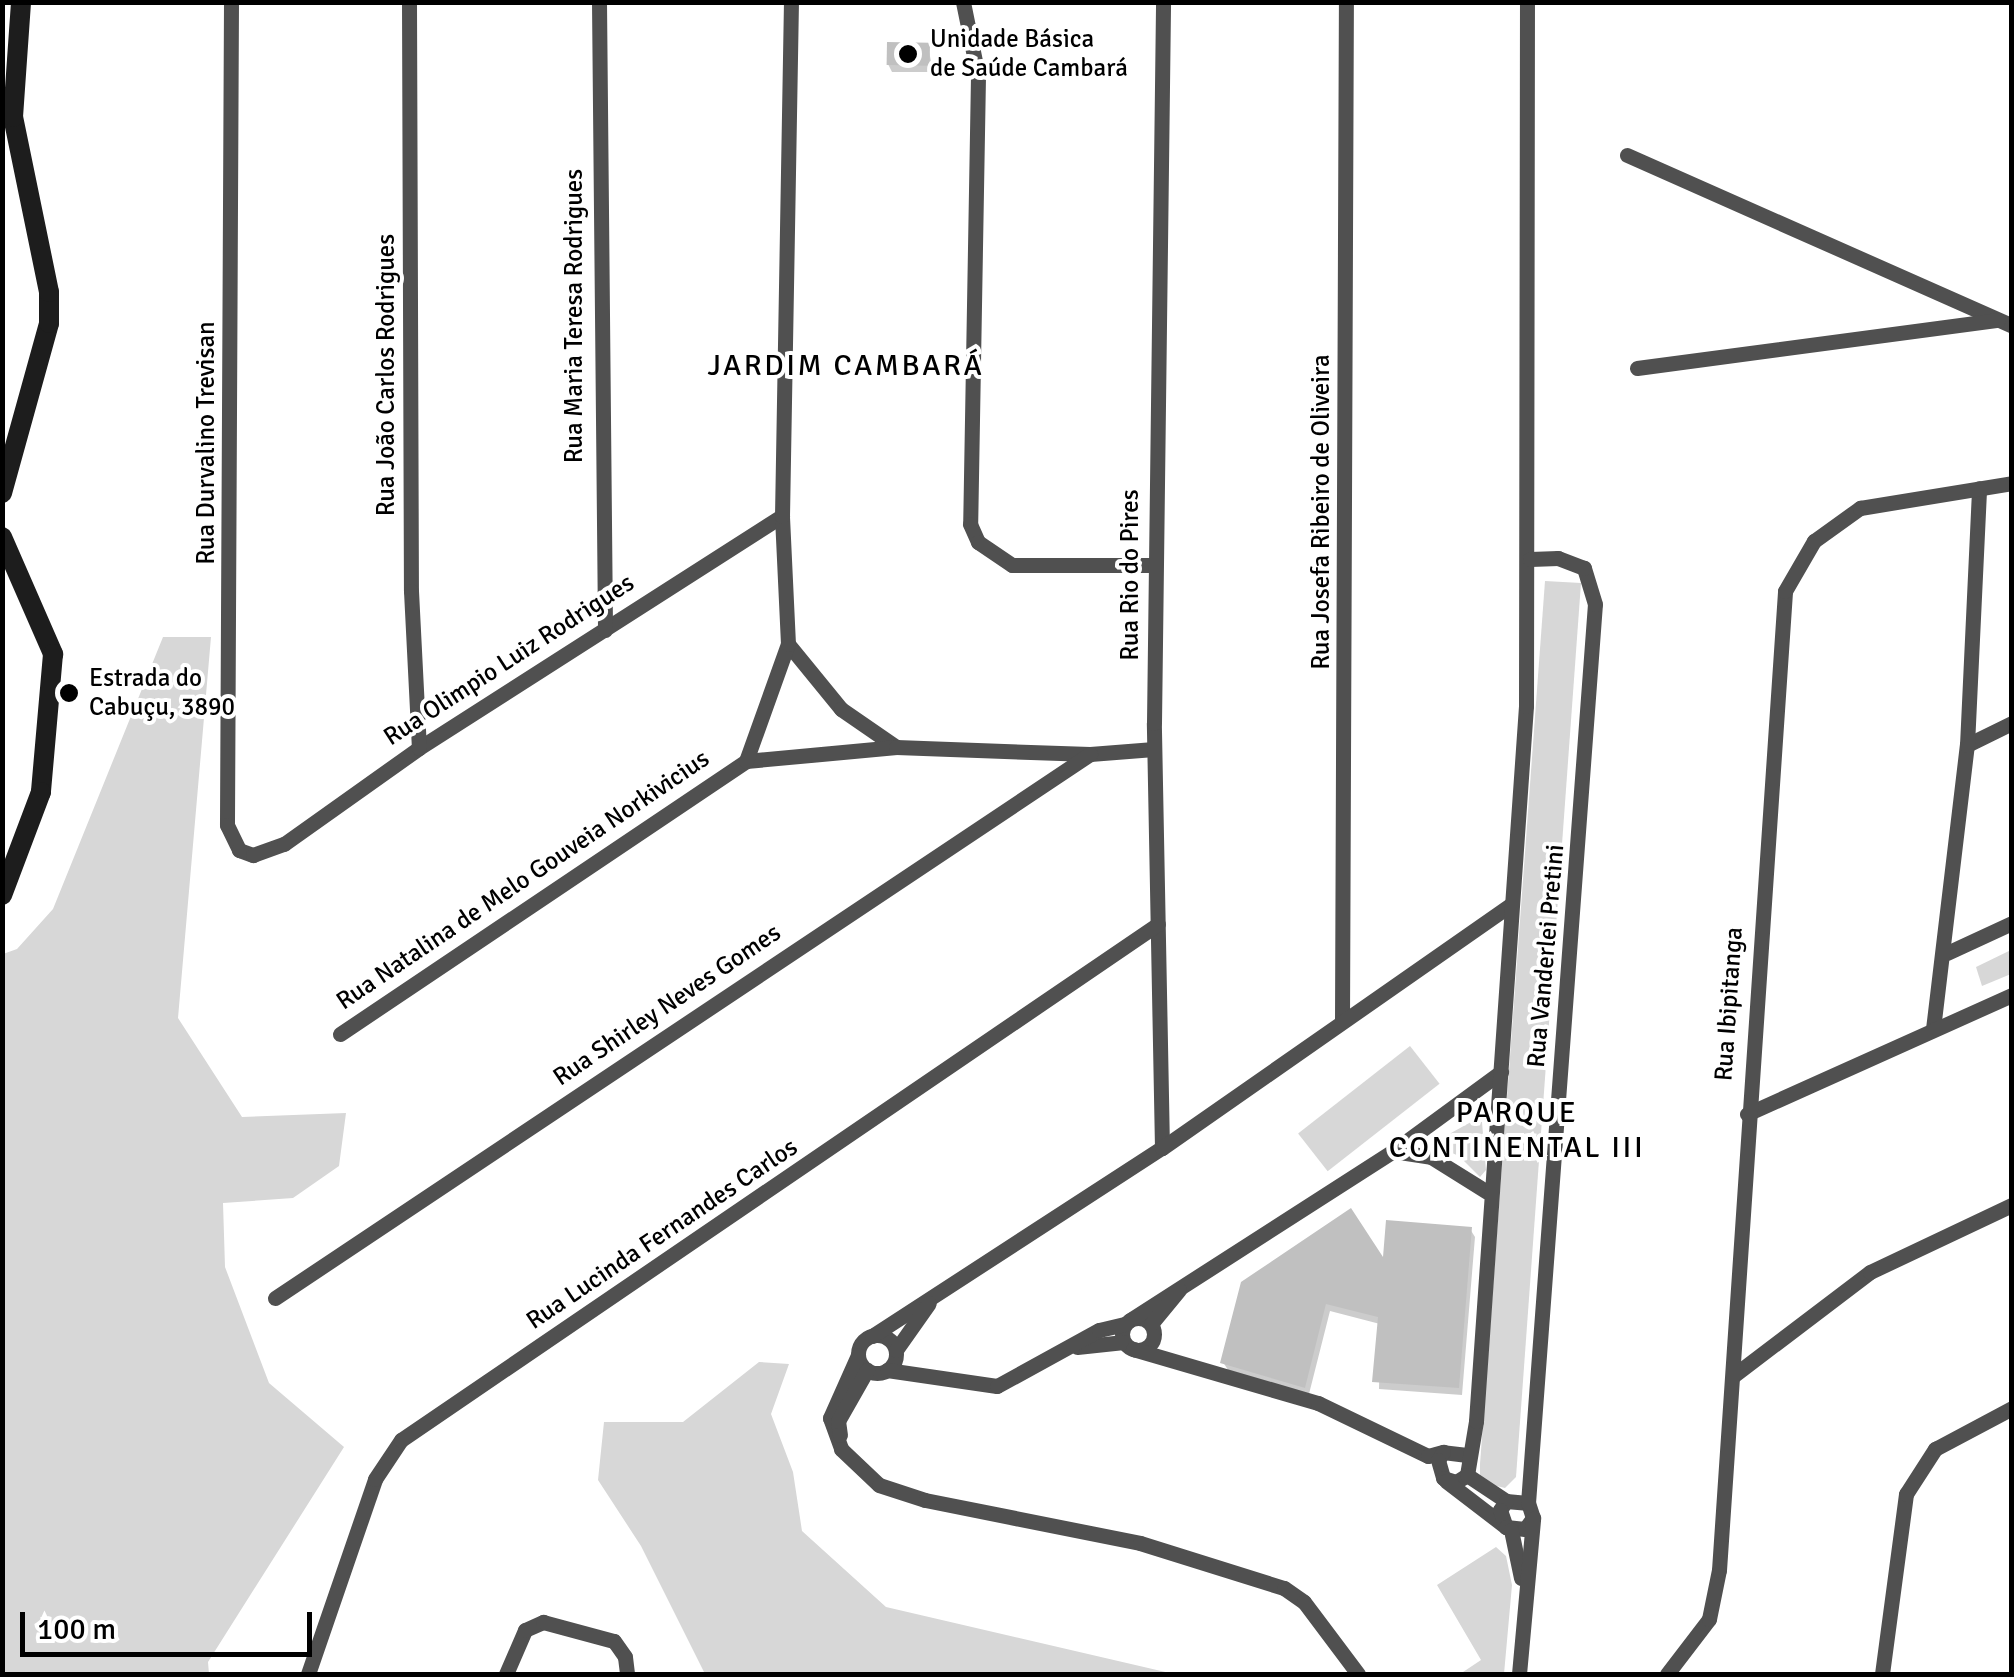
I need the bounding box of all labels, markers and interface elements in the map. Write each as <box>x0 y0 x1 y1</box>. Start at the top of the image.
place label: Unidade Básica de Saúde Cambará <box>930 25 1128 84</box>
marker: Unidade Básica de Saúde Cambará <box>895 41 921 67</box>
street label: Rua Maria Teresa Rodrigues <box>559 169 589 463</box>
street label: Rua João Carlos Rodrigues <box>371 234 401 516</box>
street label: Rua Durvalino Trevisan <box>191 321 221 565</box>
district label: JARDIM CAMBARÁ <box>708 348 984 384</box>
street label: Rua Josefa Ribeiro de Oliveira <box>1306 354 1336 670</box>
street label: Rua Rio do Pires <box>1115 489 1145 661</box>
street label: Rua Olimpio Luiz Rodrigues <box>378 568 640 752</box>
place label: Estrada do Cabuçu, 3890 <box>89 664 235 723</box>
marker: Estrada do Cabuçu, 3890 <box>58 682 80 704</box>
street label: Rua Natalina de Melo Gouveia Norkivicius <box>331 744 715 1016</box>
street label: Rua Vanderlei Pretini <box>1521 843 1571 1069</box>
street label: Rua Shirley Neves Gomes <box>548 918 786 1092</box>
street label: Rua Ibipitanga <box>1709 926 1749 1082</box>
district label: PARQUE CONTINENTAL III <box>1389 1095 1645 1166</box>
street label: Rua Lucinda Fernandes Carlos <box>521 1132 803 1336</box>
scale bar <box>25 1592 318 1654</box>
text: 100 m <box>37 1611 116 1648</box>

